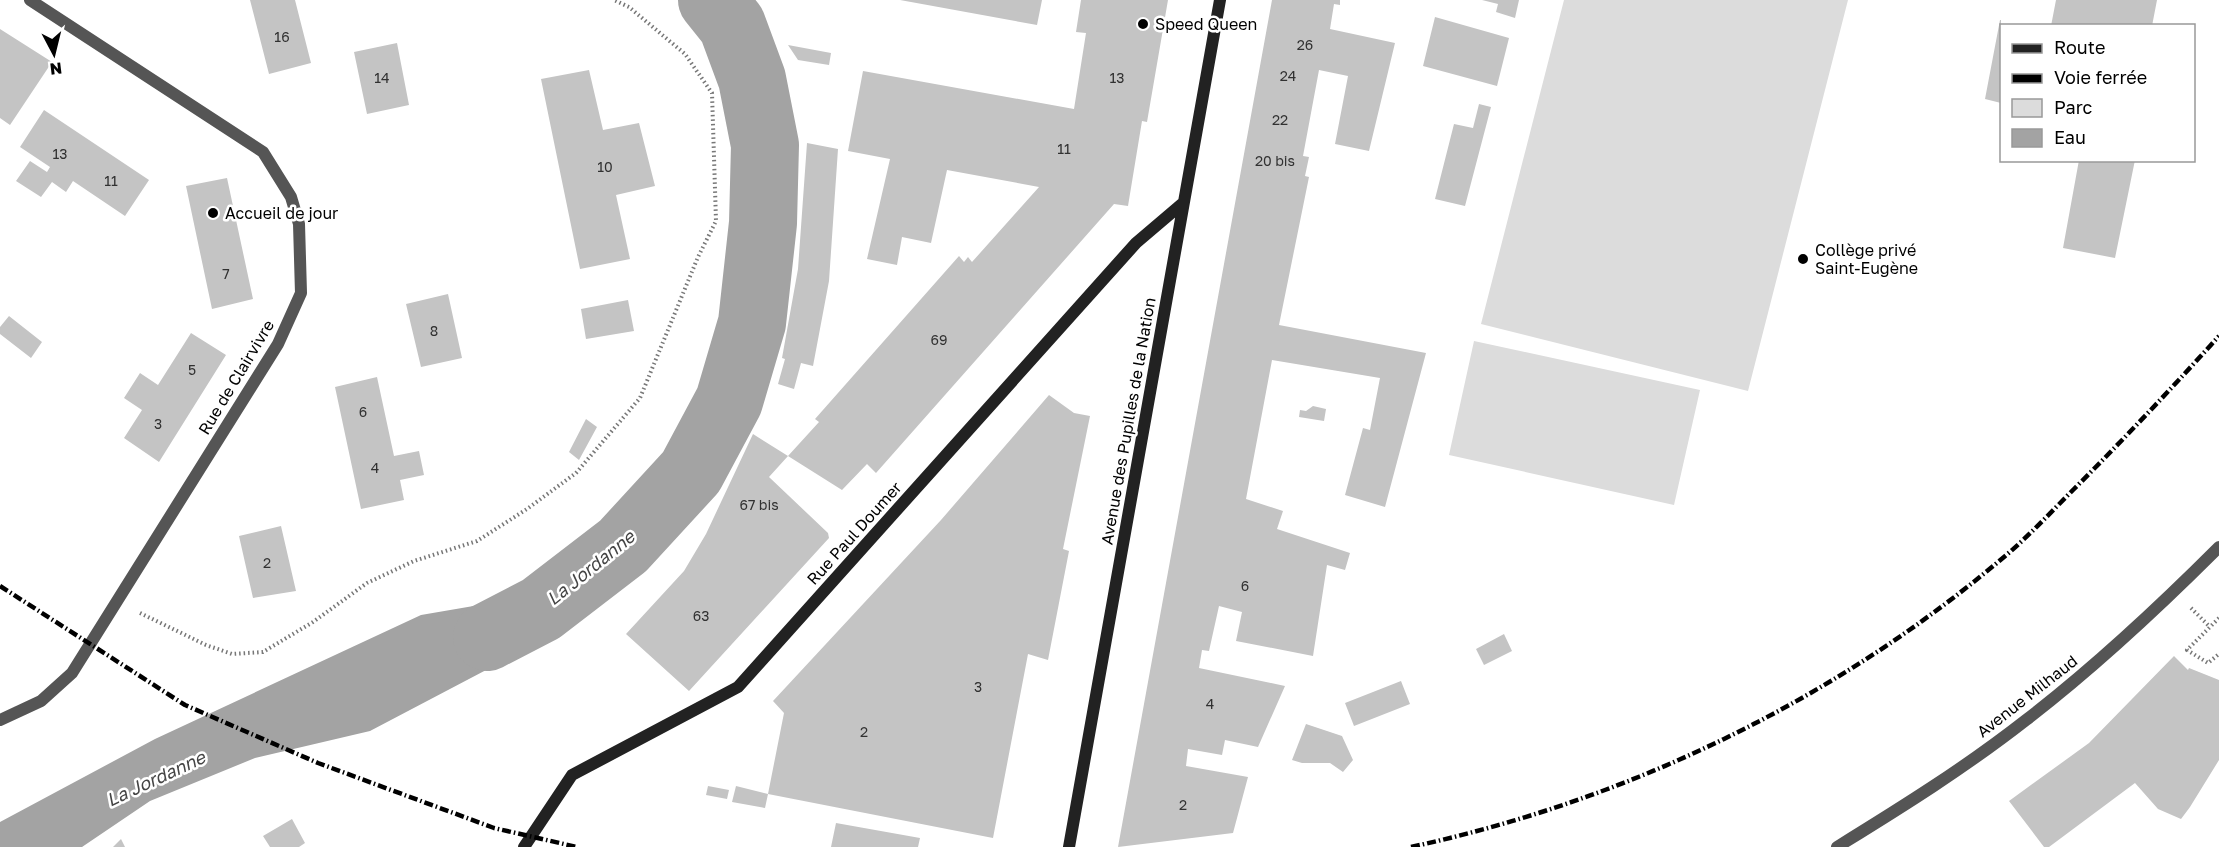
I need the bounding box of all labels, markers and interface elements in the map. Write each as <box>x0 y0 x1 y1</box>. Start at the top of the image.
place label: Speed Queen <box>1155 14 1257 34</box>
marker: Speed Queen <box>1136 17 1150 31</box>
north arrow <box>24 24 84 84</box>
legend <box>2000 24 2195 162</box>
house number: 16 <box>274 28 290 45</box>
house number: 26 <box>1297 36 1313 53</box>
text: Route <box>2054 36 2105 58</box>
text: N <box>49 58 63 80</box>
text: Voie ferrée <box>2054 66 2147 88</box>
house number: 24 <box>1280 67 1296 84</box>
house number: 14 <box>374 69 390 86</box>
house number: 13 <box>1110 69 1124 86</box>
text: Parc <box>2054 96 2093 118</box>
house number: 22 <box>1272 111 1288 128</box>
text: Eau <box>2054 126 2086 148</box>
house number: 11 <box>1057 140 1071 157</box>
house number: 13 <box>53 145 67 162</box>
house number: 20 bis <box>1255 152 1295 169</box>
house number: 10 <box>597 158 613 175</box>
house number: 11 <box>104 172 118 189</box>
place label: Accueil de jour <box>225 203 338 223</box>
marker: Accueil de jour <box>206 206 220 220</box>
place label: Collège privé Saint-Eugène <box>1815 240 1918 278</box>
marker: Collège privé Saint-Eugène <box>1796 252 1810 266</box>
house number: 7 <box>222 265 230 282</box>
street label: Avenue des Pupilles de la Nation <box>1096 296 1160 546</box>
street label: Rue de Clairvivre <box>194 316 278 438</box>
house number: 8 <box>430 322 438 339</box>
house number: 69 <box>931 331 947 348</box>
house number: 5 <box>188 361 196 378</box>
house number: 6 <box>359 403 367 420</box>
house number: 3 <box>154 415 162 432</box>
house number: 4 <box>371 459 379 476</box>
street label: Rue Paul Doumer <box>802 477 906 589</box>
house number: 67 bis <box>739 496 779 513</box>
water label: La Jordanne <box>542 524 640 609</box>
house number: 2 <box>263 554 271 571</box>
house number: 6 <box>1241 577 1249 594</box>
house number: 63 <box>693 607 709 624</box>
street label: Avenue Milhaud <box>1973 651 2081 741</box>
house number: 3 <box>974 678 982 695</box>
house number: 4 <box>1206 695 1214 712</box>
house number: 2 <box>860 723 868 740</box>
water label: La Jordanne <box>103 745 210 811</box>
house number: 2 <box>1179 796 1187 813</box>

